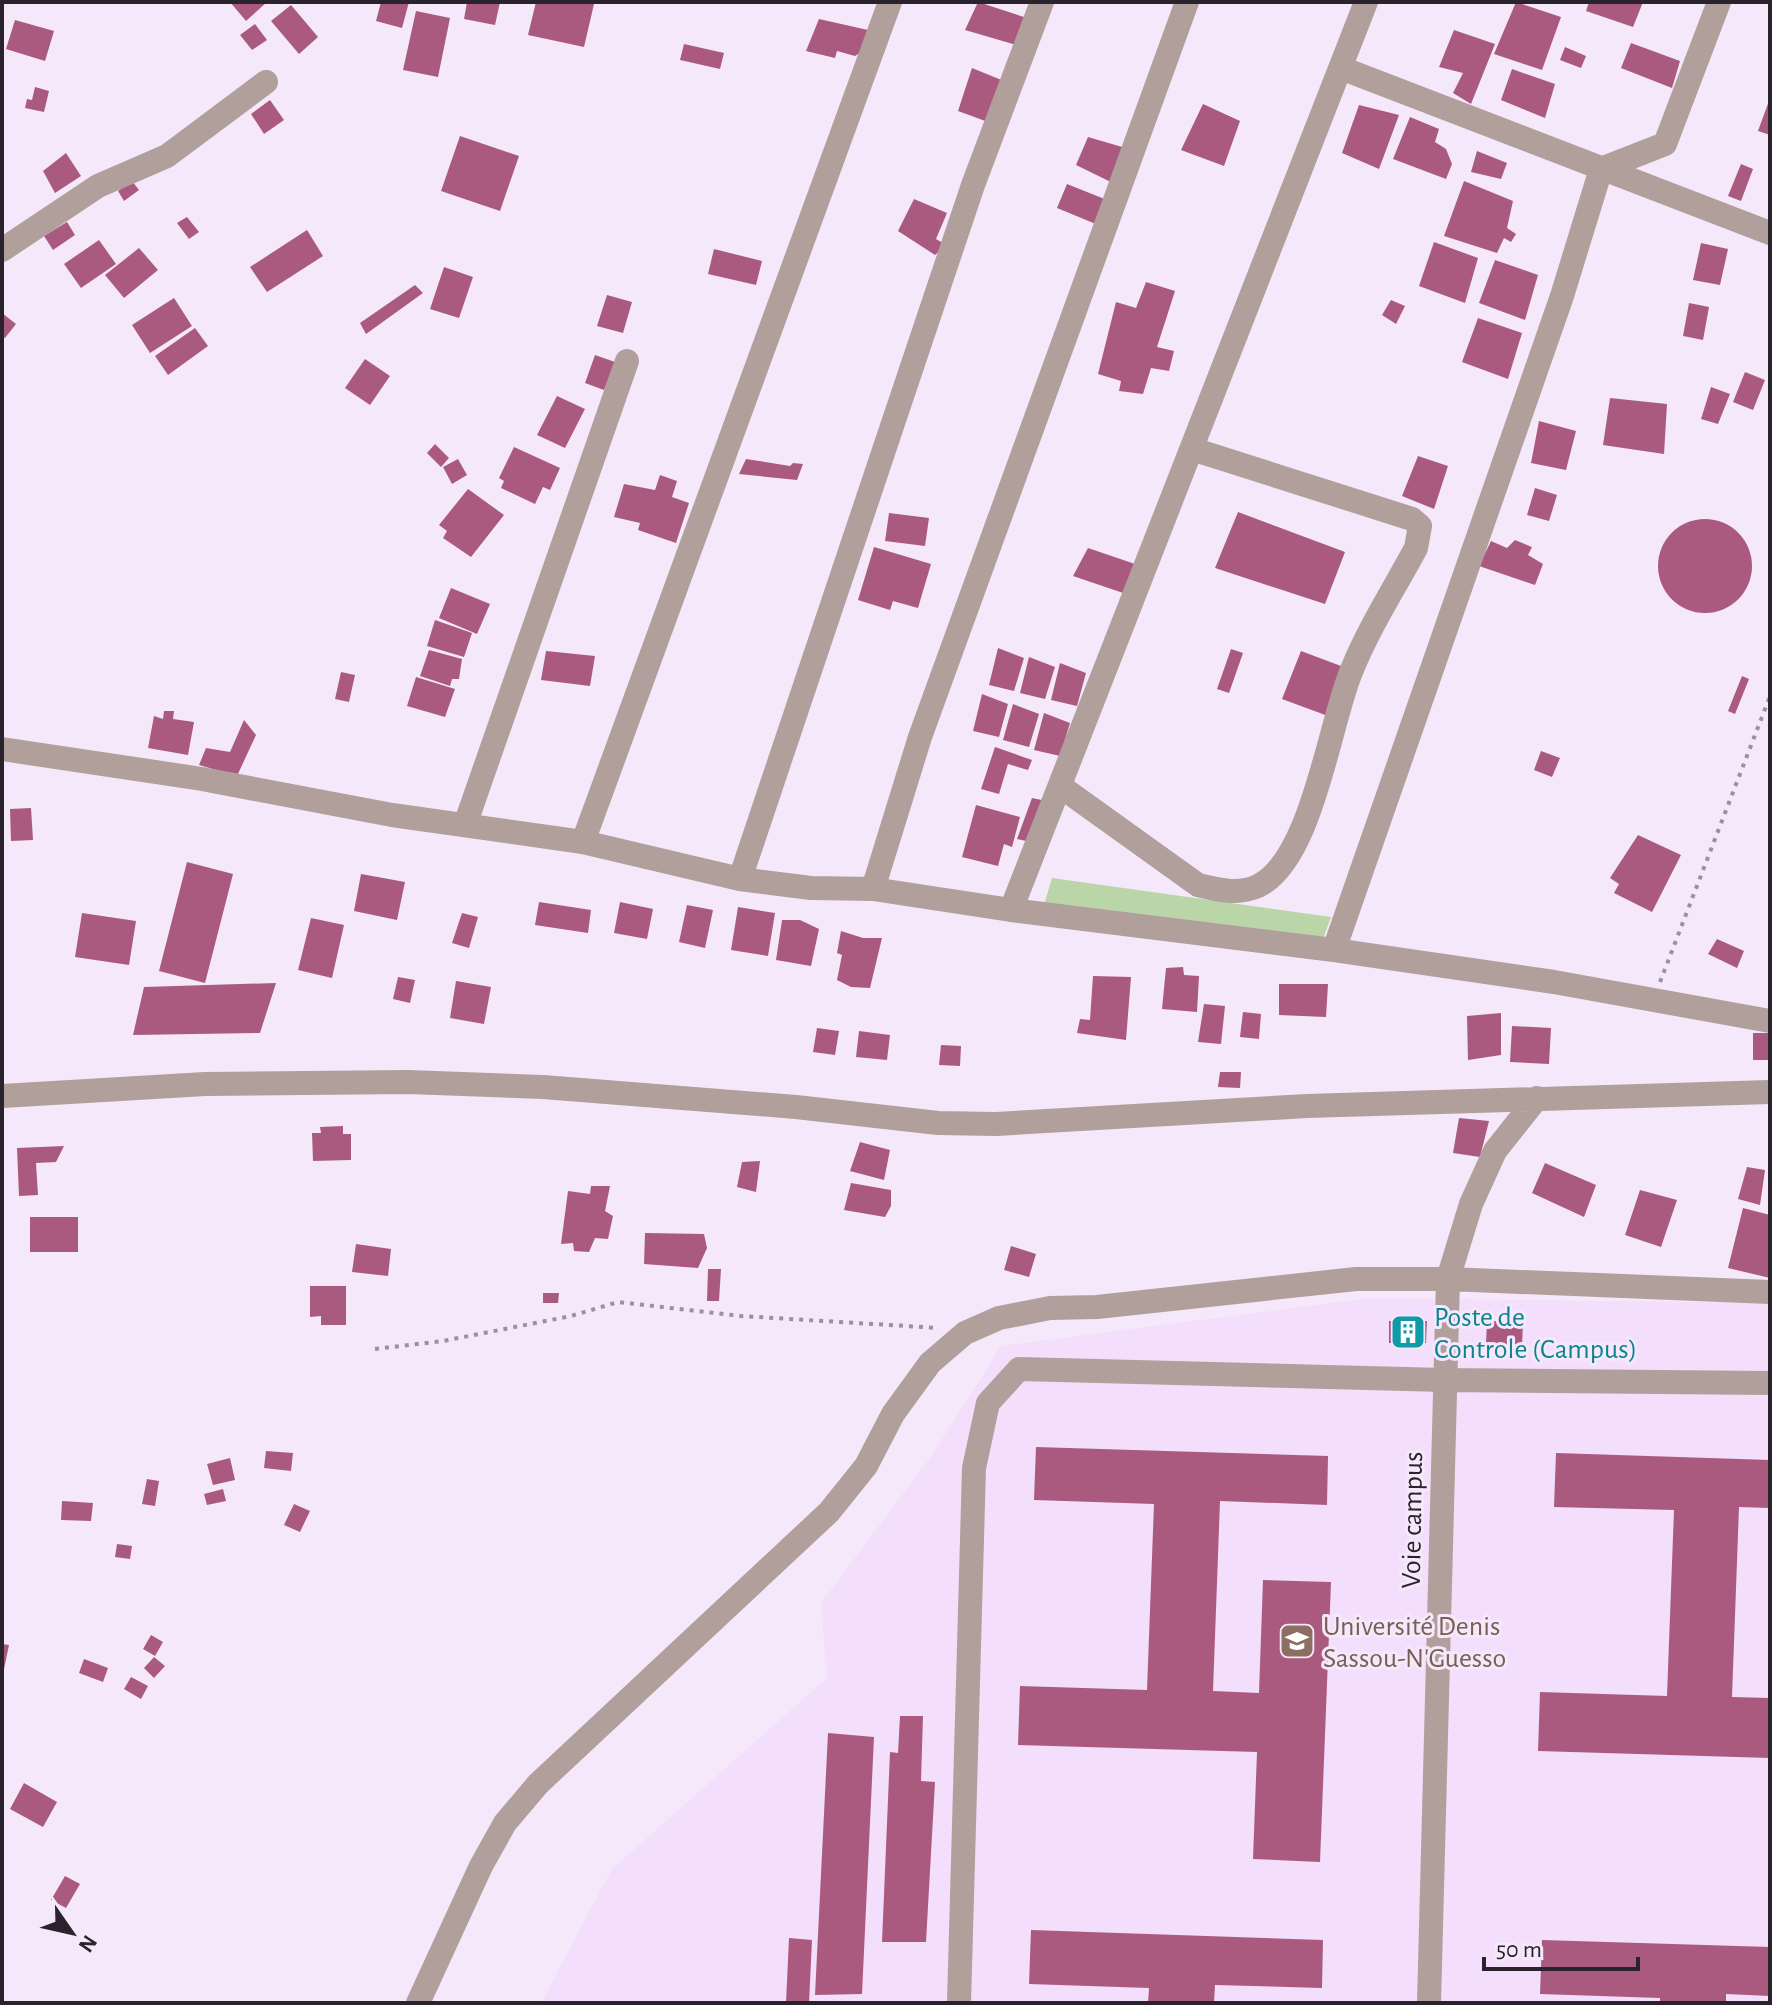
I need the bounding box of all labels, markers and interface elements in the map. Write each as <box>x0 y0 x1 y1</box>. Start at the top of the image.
place label: Poste de Controle (Campus) <box>1434 1304 1637 1364</box>
building icon: Poste de Controle (Campus) <box>1389 1313 1427 1351</box>
street label: Voie campus <box>1398 1451 1428 1589</box>
place label: Université Denis Sassou-N'Guesso <box>1323 1613 1506 1673</box>
school or university icon: Université Denis Sassou-N'Guesso <box>1278 1622 1316 1660</box>
north arrow <box>32 1893 112 1973</box>
scale bar <box>1484 1921 1638 1971</box>
text: N <box>74 1931 101 1956</box>
text: 50 m <box>1496 1938 1542 1962</box>

